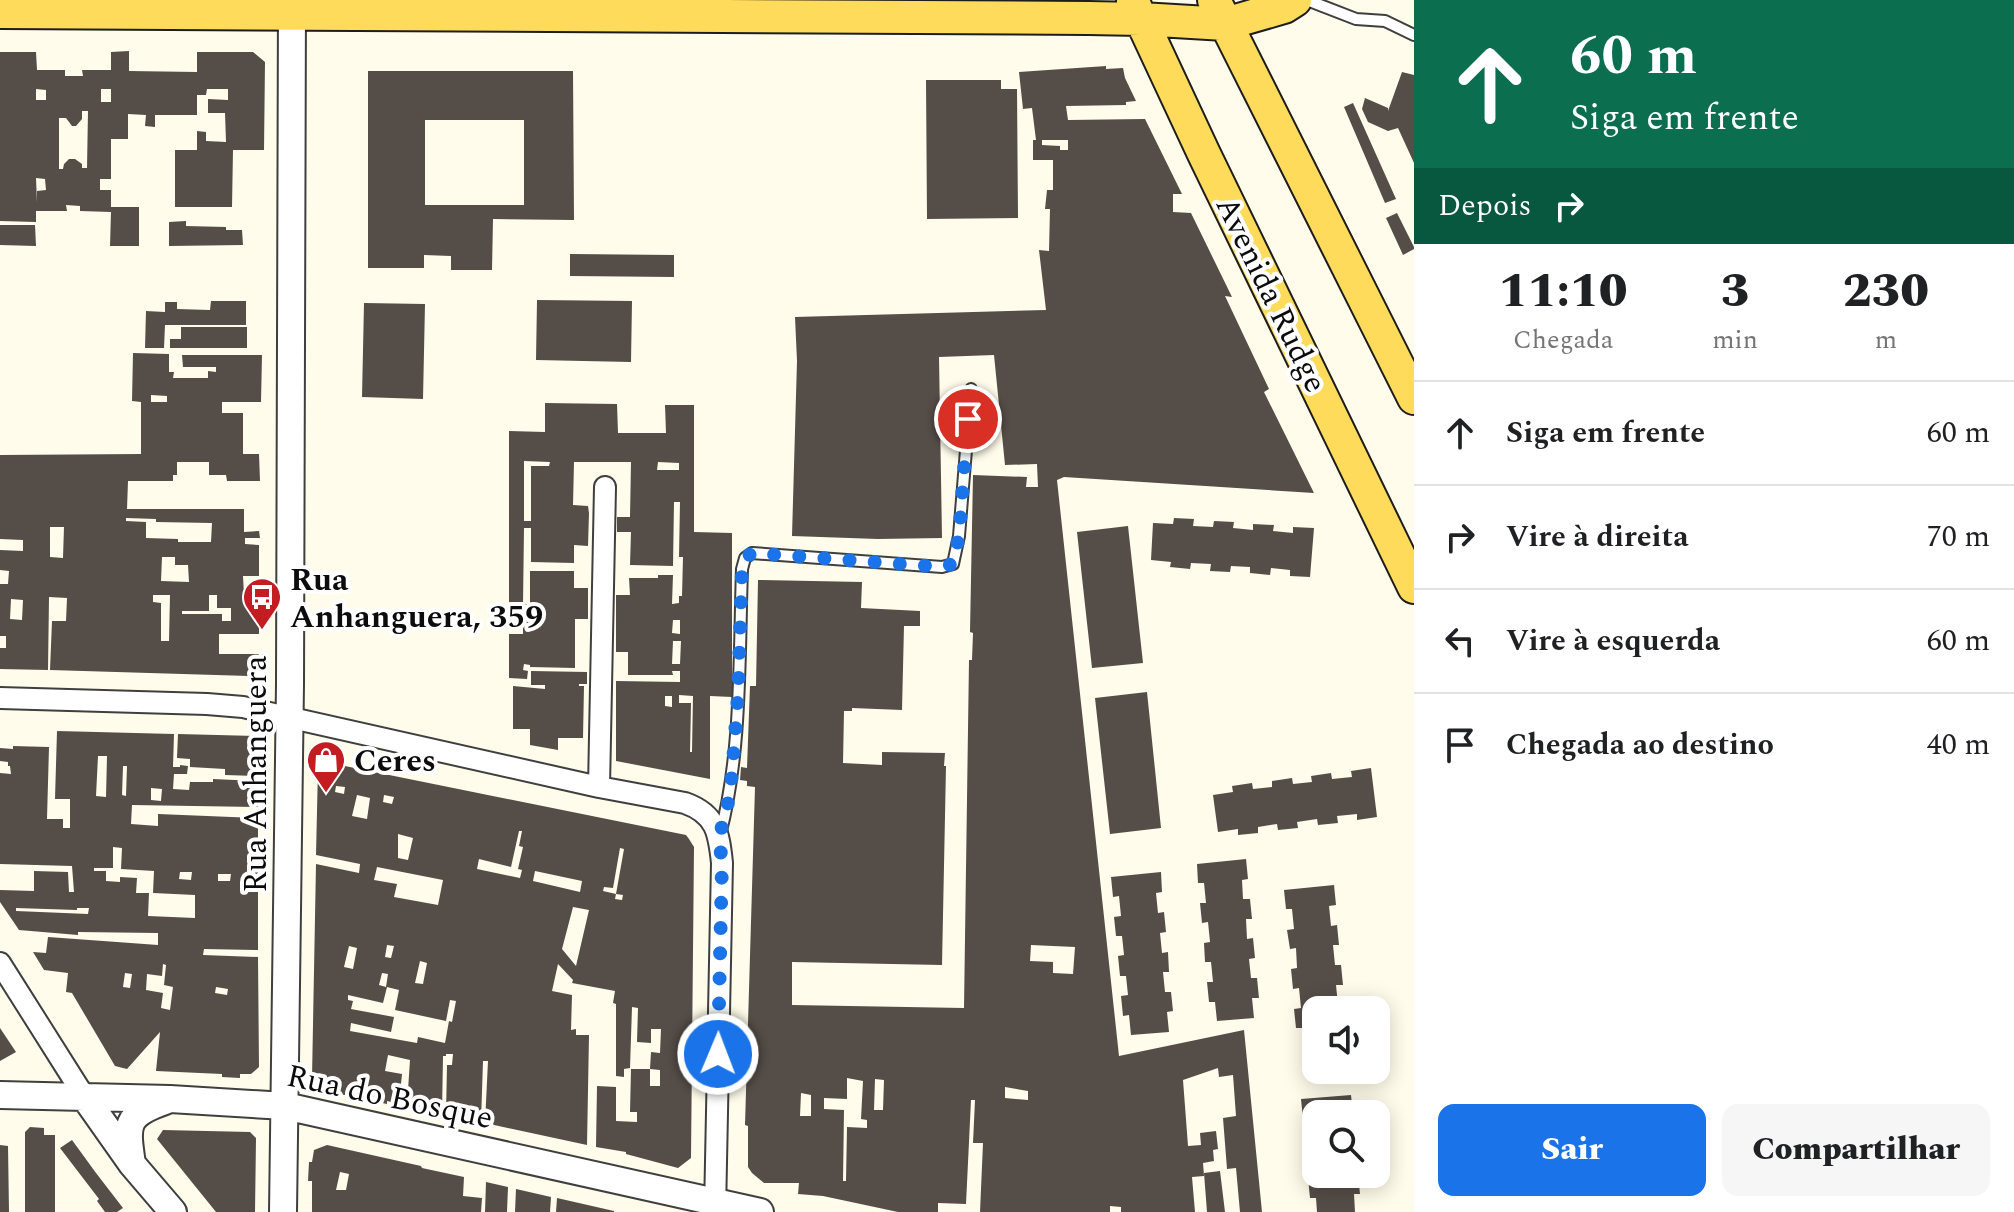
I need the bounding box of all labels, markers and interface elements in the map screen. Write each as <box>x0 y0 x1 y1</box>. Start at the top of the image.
text: 60 m <box>1570 14 1697 99</box>
icon: ahead <box>1438 32 1542 136</box>
text: Siga em frente <box>1570 91 1799 146</box>
text: Depois <box>1438 183 1531 229</box>
icon: right <box>1547 184 1591 228</box>
street label: Avenida Rudge <box>1202 188 1339 401</box>
text: 11:10 <box>1499 255 1628 328</box>
text: 3 <box>1721 255 1750 328</box>
text: 230 <box>1843 255 1929 328</box>
text: Chegada <box>1513 320 1613 360</box>
text: min <box>1712 320 1758 360</box>
text: m <box>1875 320 1897 360</box>
pin <box>934 385 1002 453</box>
icon: arrive <box>946 397 990 441</box>
text: Siga em frente <box>1506 410 1705 456</box>
text: 60 m <box>1927 410 1990 456</box>
icon: ahead <box>1438 411 1482 455</box>
text: Vire à direita <box>1506 514 1689 560</box>
text: 70 m <box>1927 514 1990 560</box>
icon: right <box>1438 515 1482 559</box>
place label: Rua Anhanguera, 359 <box>290 556 543 642</box>
bus stop icon: Rua Anhanguera, 359 <box>241 576 283 631</box>
text: Vire à esquerda <box>1506 618 1720 664</box>
text: 60 m <box>1927 618 1990 664</box>
icon: left <box>1438 619 1482 663</box>
street label: Rua Anhanguera <box>232 655 281 893</box>
text: Chegada ao destino <box>1506 722 1774 768</box>
text: 40 m <box>1927 722 1990 768</box>
icon: arrive <box>1438 723 1482 767</box>
place label: Ceres <box>354 737 436 786</box>
shop icon: Ceres <box>305 739 347 794</box>
map controls <box>1302 996 1390 1188</box>
button: sound <box>1302 996 1390 1084</box>
position arrow <box>676 1012 760 1096</box>
street label: Rua do Bosque <box>282 1052 497 1143</box>
button: search <box>1302 1100 1390 1188</box>
button: Sair <box>1438 1104 1706 1196</box>
button: Compartilhar <box>1722 1104 1990 1196</box>

